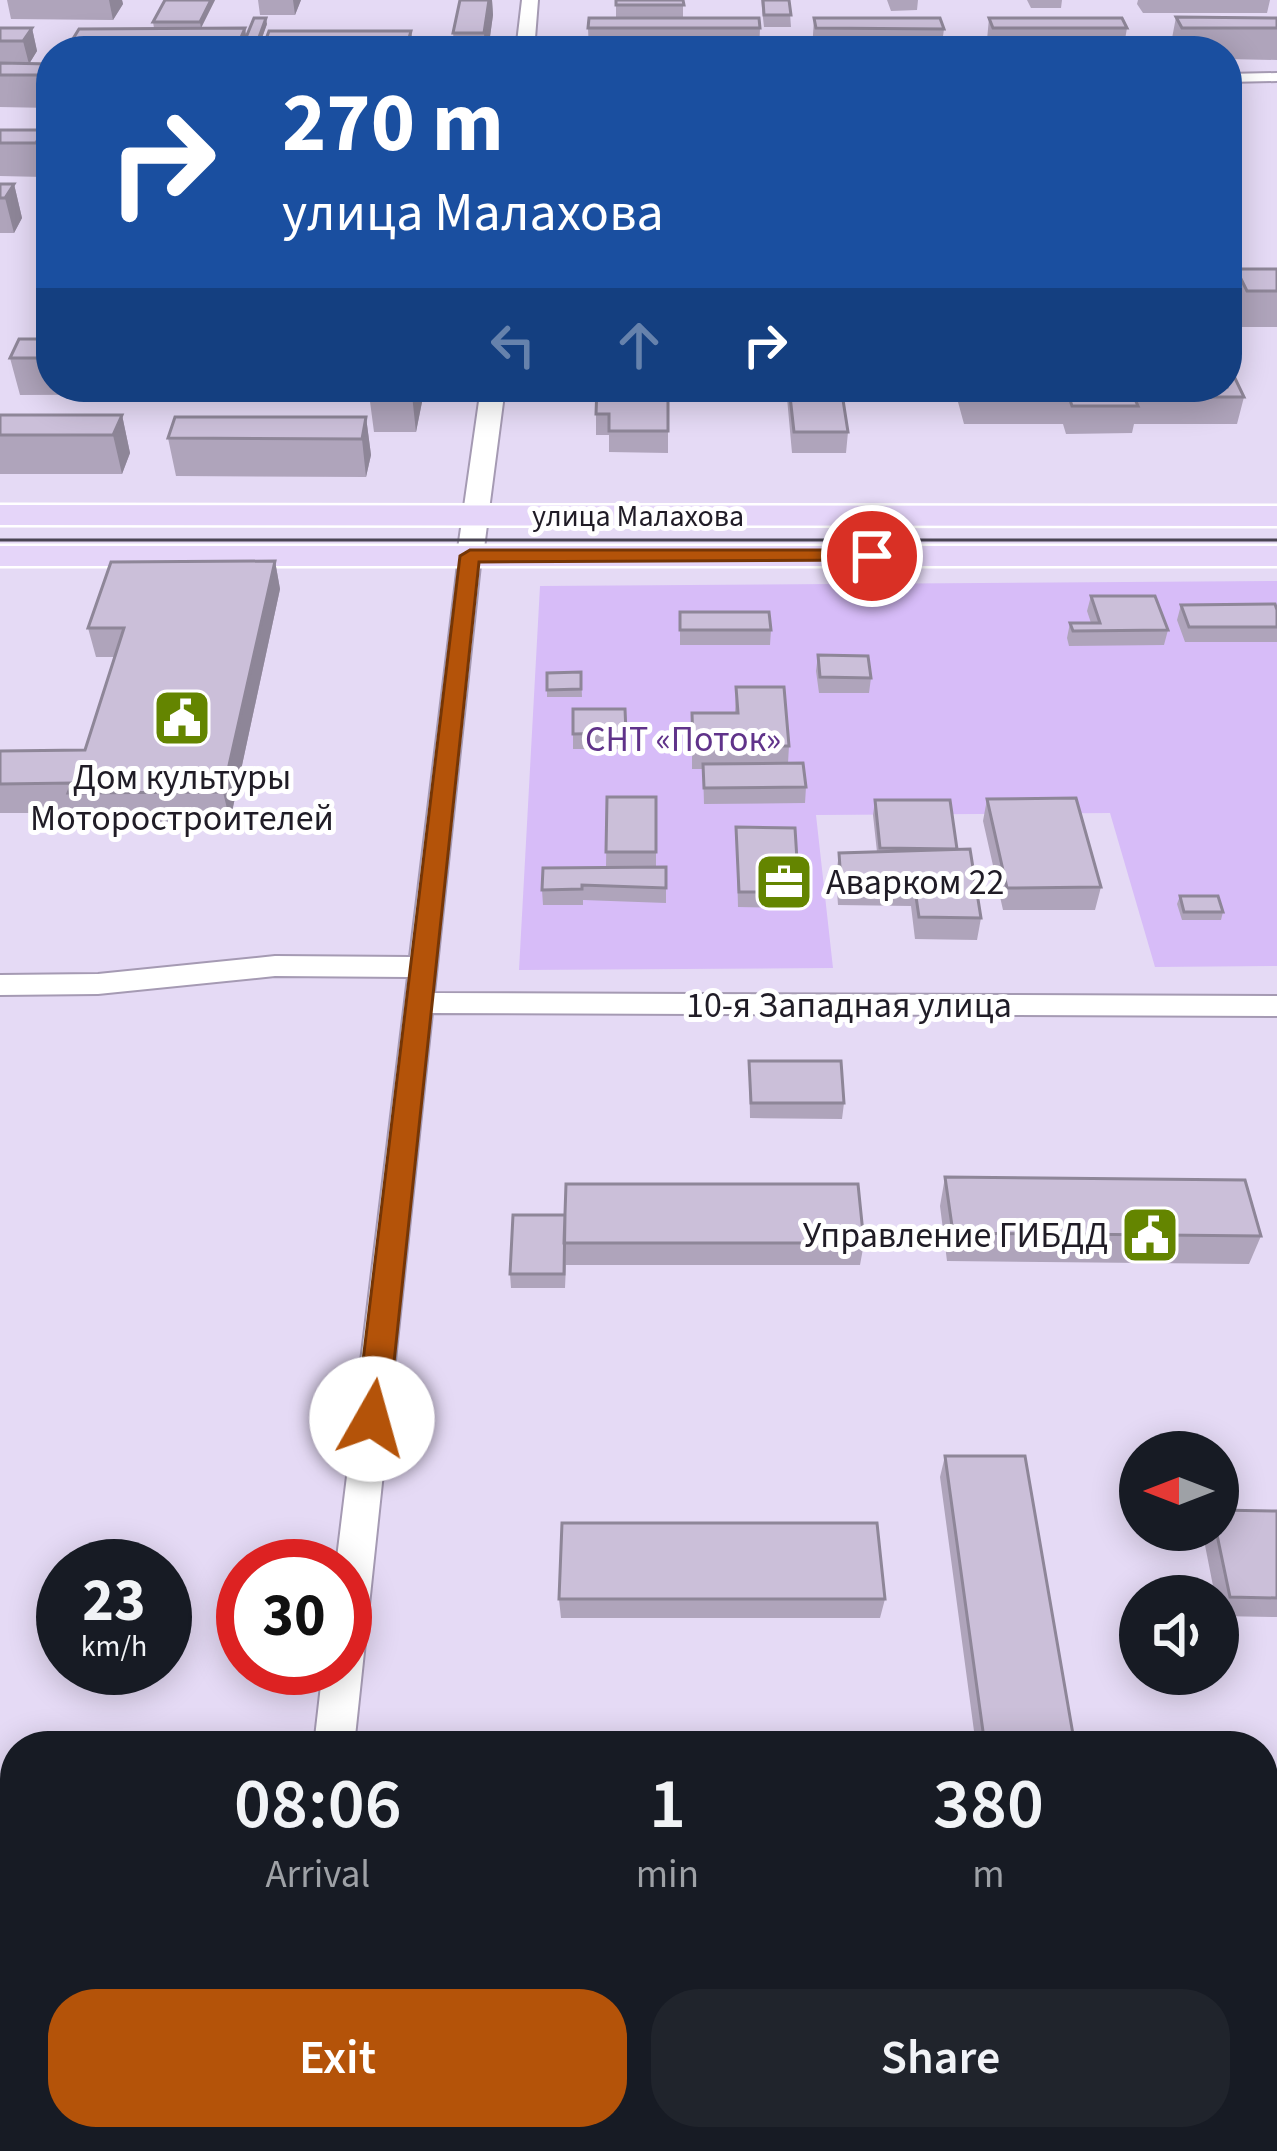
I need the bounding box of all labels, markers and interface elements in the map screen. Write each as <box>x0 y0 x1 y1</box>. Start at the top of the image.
text: 270 m <box>282 64 504 184</box>
icon: right <box>84 84 240 240</box>
text: улица Малахова <box>282 175 664 252</box>
icon: left <box>480 312 546 378</box>
icon: ahead <box>606 312 672 378</box>
icon: right <box>732 312 798 378</box>
street label: улица Малахова <box>532 495 744 538</box>
pin <box>821 505 923 607</box>
icon: arrive <box>839 523 905 589</box>
public building icon: Дом культуры Моторостроителей <box>151 687 213 749</box>
park label: СНТ «Поток» <box>585 714 781 765</box>
place label: Дом культуры Моторостроителей <box>30 752 334 844</box>
office icon: Аварком 22 <box>753 851 815 913</box>
place label: Аварком 22 <box>826 857 1004 908</box>
street label: 10-я Западная улица <box>686 980 1012 1031</box>
public building icon: Управление ГИБДД <box>1119 1204 1181 1266</box>
place label: Управление ГИБДД <box>803 1210 1108 1261</box>
position arrow <box>309 1356 435 1482</box>
north arrow <box>1119 1431 1239 1551</box>
map controls <box>1119 1431 1239 1695</box>
speed limit sign: 30 <box>216 1539 372 1695</box>
text: 23 <box>82 1559 146 1644</box>
button: sound <box>1119 1575 1239 1695</box>
text: km/h <box>81 1625 147 1668</box>
text: 08:06 <box>234 1753 402 1856</box>
text: 1 <box>649 1753 686 1856</box>
text: 380 <box>933 1753 1044 1856</box>
text: Arrival <box>265 1847 370 1903</box>
text: min <box>636 1847 699 1903</box>
text: m <box>972 1847 1005 1903</box>
button: Exit <box>48 1989 627 2127</box>
button: Share <box>651 1989 1230 2127</box>

